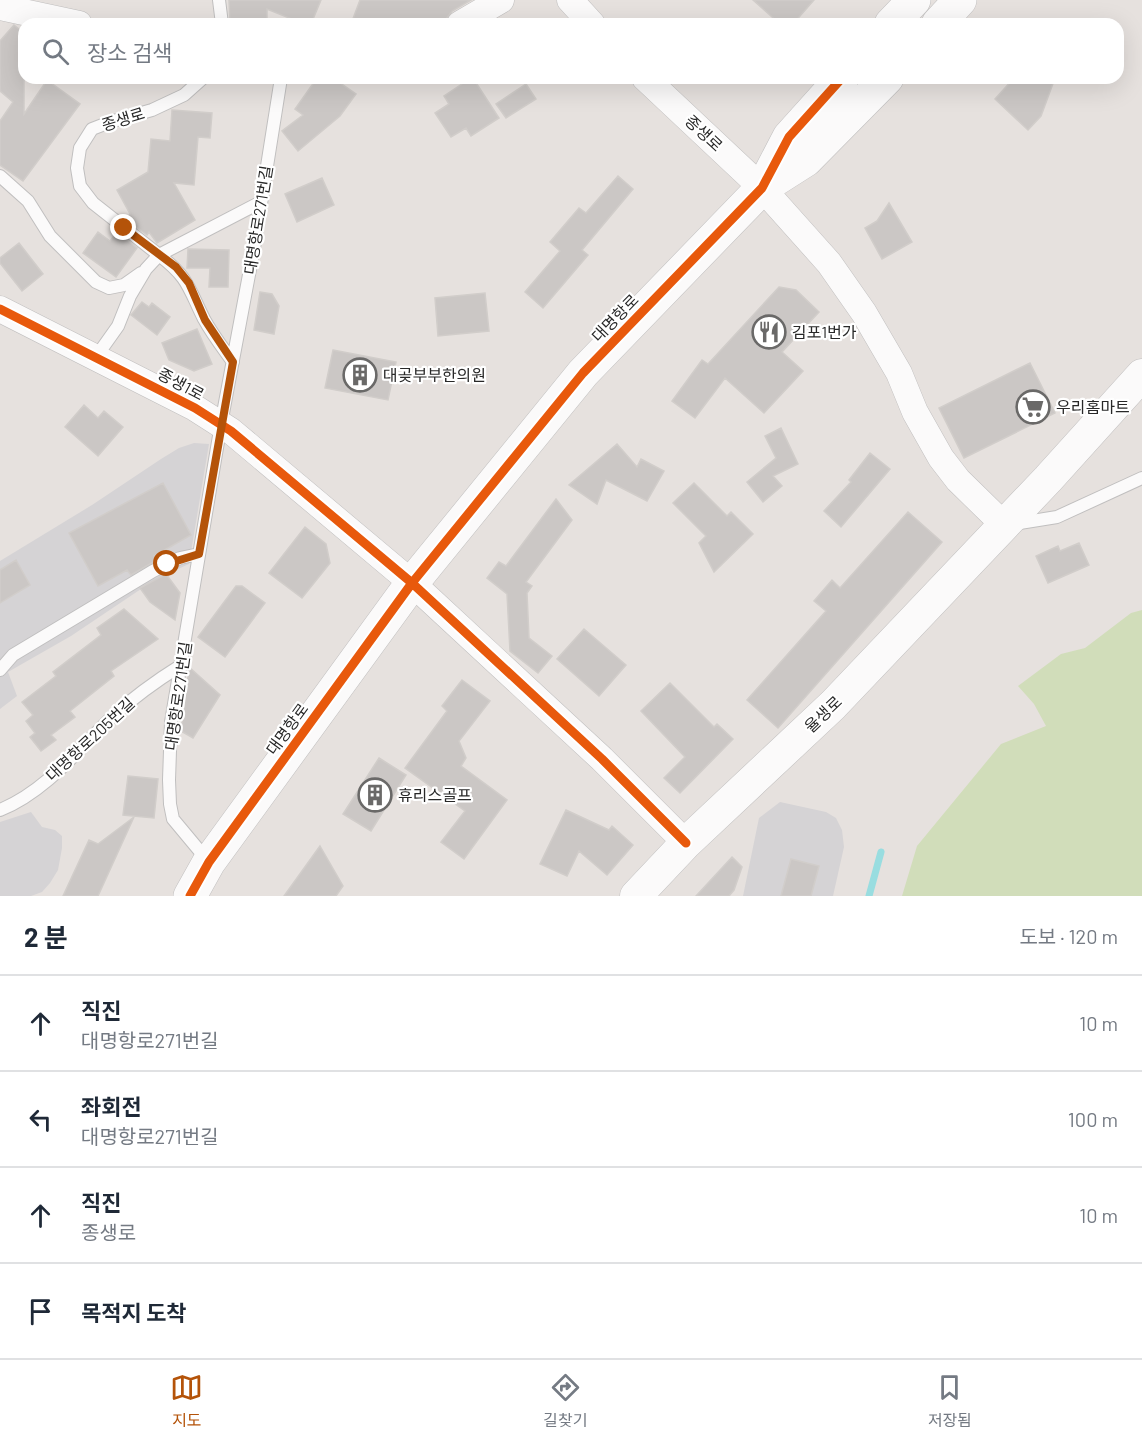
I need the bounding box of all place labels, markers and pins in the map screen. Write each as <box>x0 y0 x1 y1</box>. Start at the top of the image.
restaurant icon: 김포1번가 <box>751 314 787 350</box>
place label: 김포1번가 <box>792 322 857 341</box>
building icon: 대곶부부한의원 <box>342 357 378 393</box>
place label: 대곶부부한의원 <box>383 365 486 384</box>
supermarket icon: 우리홈마트 <box>1015 389 1051 425</box>
place label: 우리홈마트 <box>1056 397 1130 416</box>
building icon: 휴리스골프 <box>357 777 393 813</box>
place label: 휴리스골프 <box>398 785 472 804</box>

